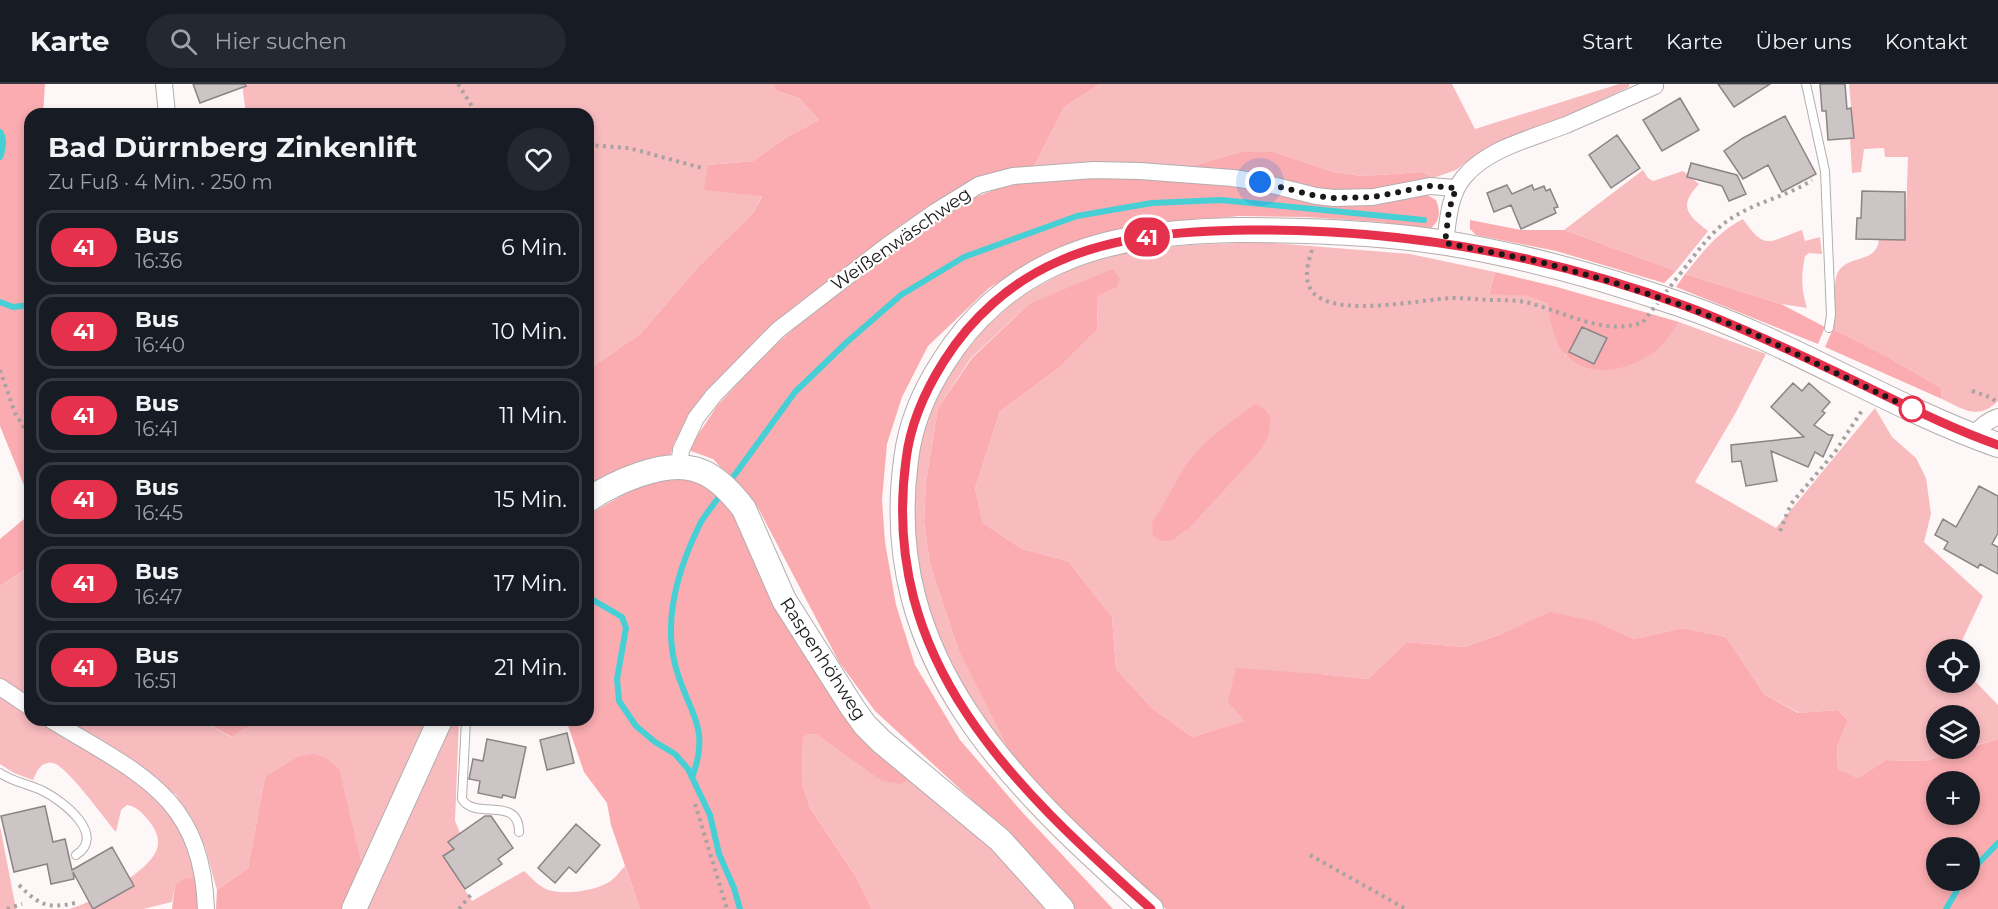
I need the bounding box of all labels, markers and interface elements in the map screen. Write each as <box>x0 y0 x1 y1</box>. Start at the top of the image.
search box <box>146 14 566 68</box>
text: Karte <box>30 24 110 58</box>
icon: search <box>167 25 200 58</box>
text: Hier suchen <box>215 28 347 55</box>
text: Start <box>1582 29 1633 54</box>
text: Karte <box>1666 29 1723 54</box>
text: Über uns <box>1756 29 1852 54</box>
text: Kontakt <box>1885 29 1968 54</box>
button: heart <box>507 128 570 191</box>
text: Bad Dürrnberg Zinkenlift <box>48 130 417 164</box>
your location <box>1245 167 1275 197</box>
text: Zu Fuß · 4 Min. · 250 m <box>48 170 273 194</box>
street label: Weißenwäschweg <box>827 183 975 295</box>
line badge: 41 <box>1120 218 1174 256</box>
text: Bus <box>135 222 179 249</box>
text: 41 <box>1136 225 1158 250</box>
text: 6 Min. <box>501 234 567 261</box>
text: 41 <box>73 235 95 260</box>
text: 16:36 <box>135 249 182 273</box>
text: Bus <box>135 306 179 333</box>
text: 10 Min. <box>492 318 567 345</box>
text: 41 <box>73 319 95 344</box>
text: 16:40 <box>135 333 185 357</box>
text: Bus <box>135 390 179 417</box>
unlabelled marker <box>1899 396 1925 422</box>
text: 11 Min. <box>499 402 567 429</box>
text: 41 <box>73 403 95 428</box>
text: 16:41 <box>135 417 179 441</box>
text: Bus <box>135 474 179 501</box>
text: 15 Min. <box>494 486 567 513</box>
text: 41 <box>73 487 95 512</box>
text: 16:45 <box>135 501 183 525</box>
text: Bus <box>135 558 179 585</box>
text: 17 Min. <box>494 570 567 597</box>
text: 41 <box>73 571 95 596</box>
text: 16:47 <box>135 585 183 609</box>
street label: Raspenhöhweg <box>775 594 871 724</box>
map controls <box>1926 639 1980 891</box>
button: locate <box>1926 639 1980 693</box>
text: Bus <box>135 642 179 669</box>
text: 21 Min. <box>494 654 567 681</box>
text: 41 <box>73 655 95 680</box>
text: 16:51 <box>135 669 177 693</box>
button: layers <box>1926 705 1980 759</box>
button: + <box>1926 771 1980 825</box>
button: − <box>1926 837 1980 891</box>

